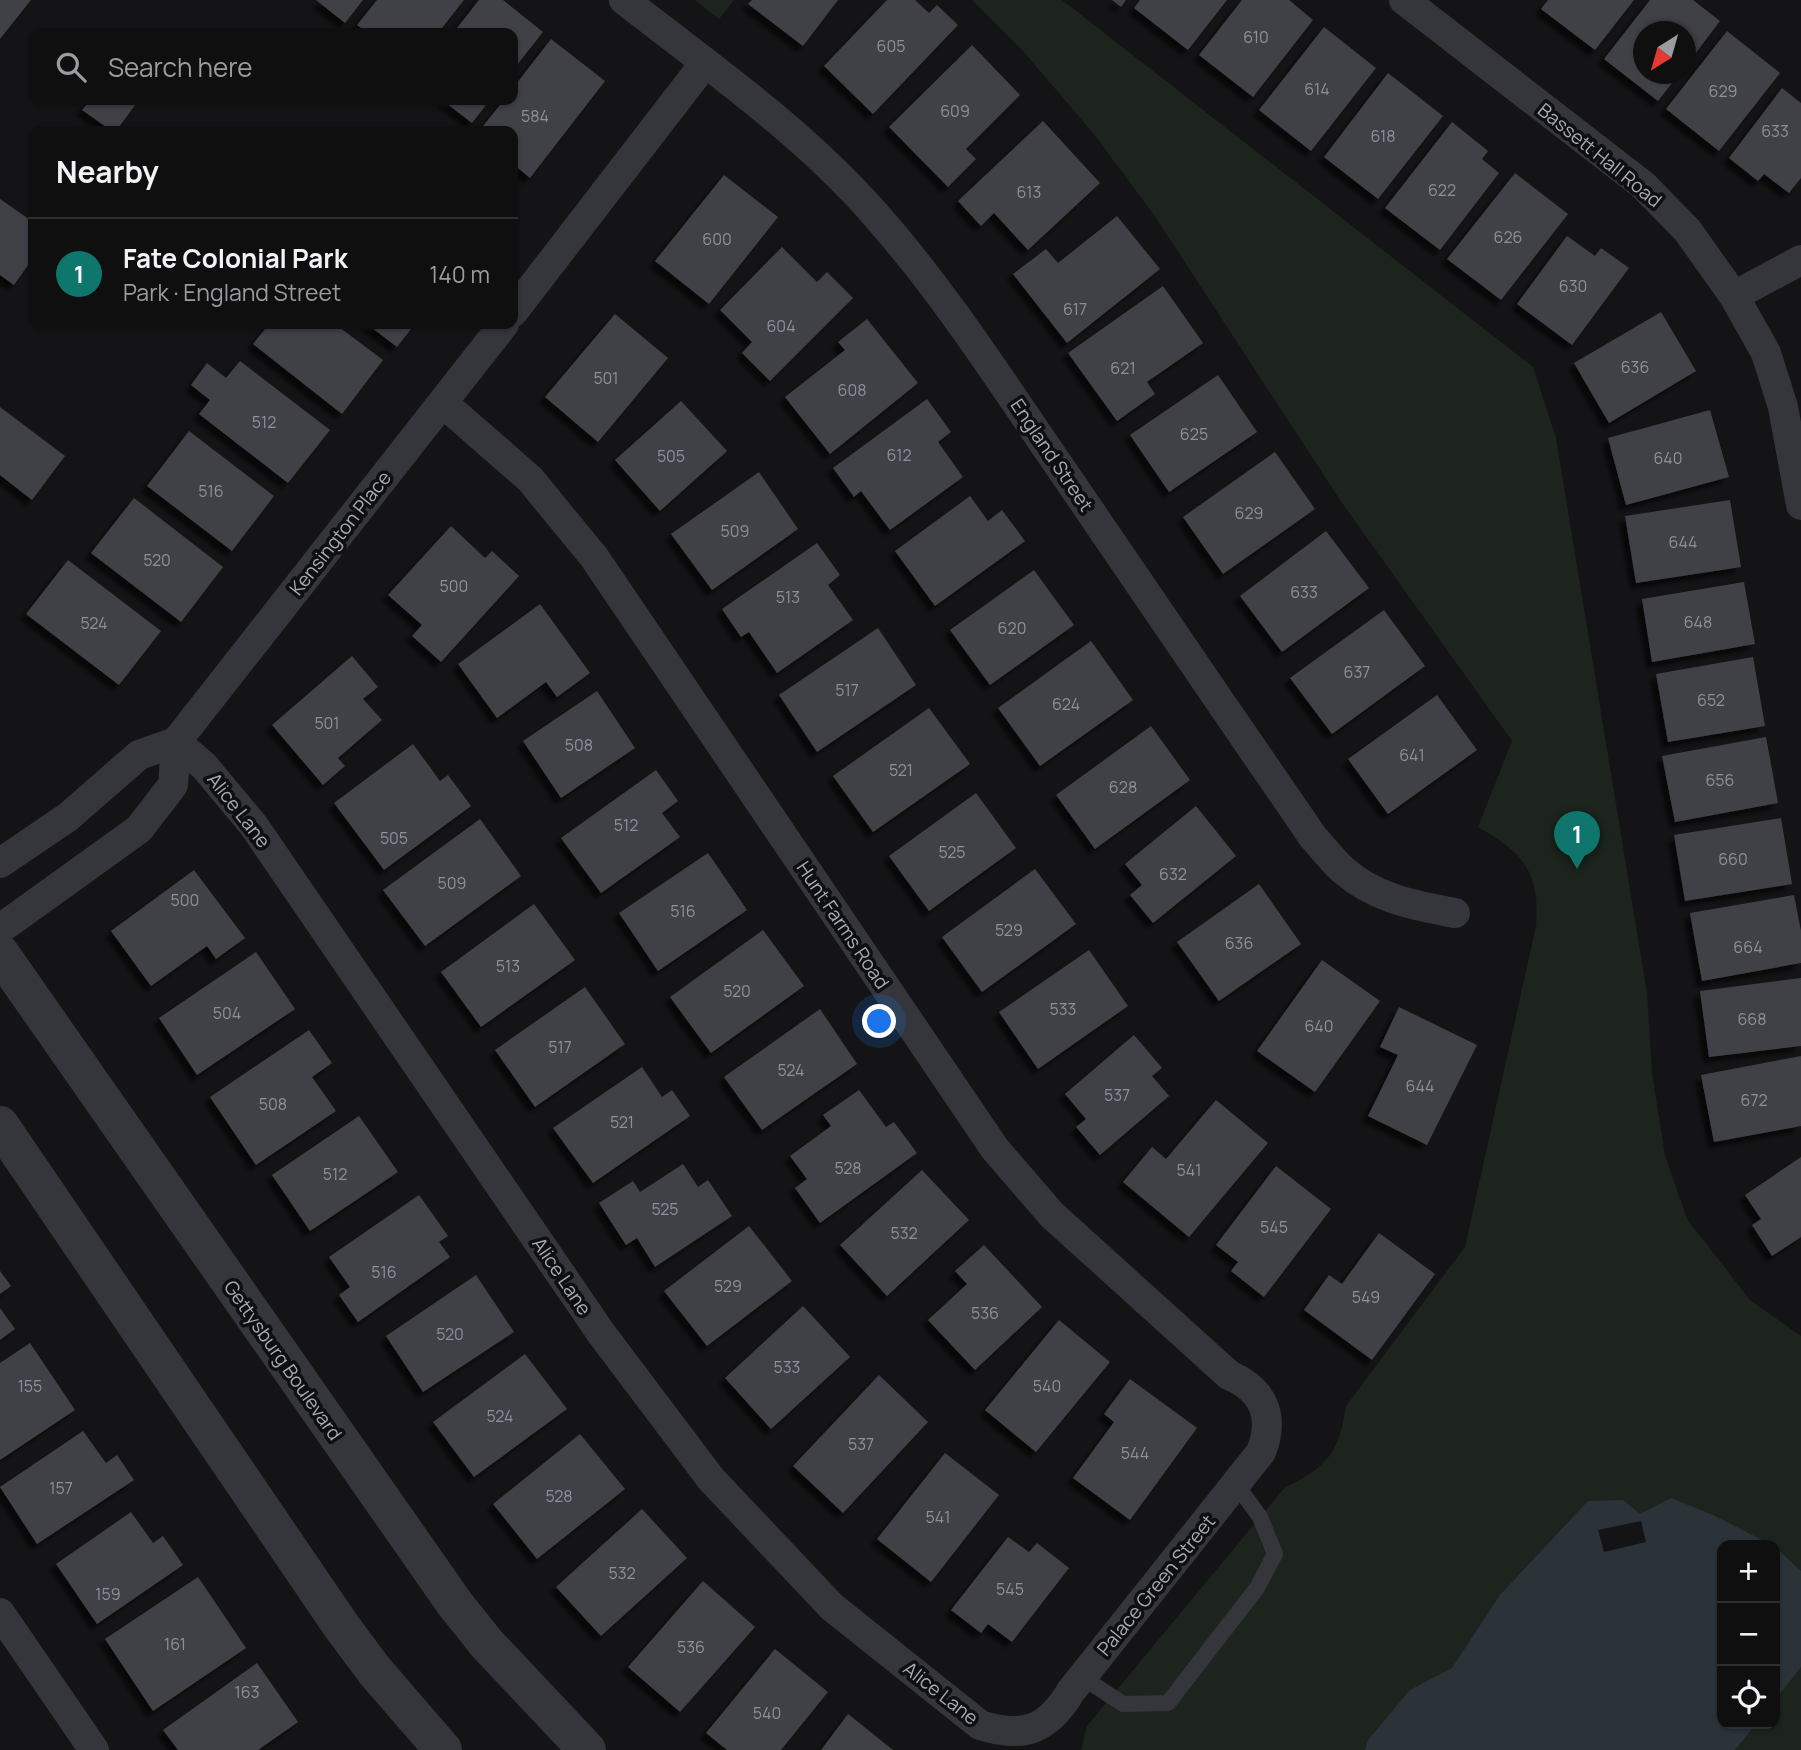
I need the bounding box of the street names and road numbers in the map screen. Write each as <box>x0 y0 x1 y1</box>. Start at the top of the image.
street label: Bassett Hall Road <box>1533 97 1667 213</box>
street label: England Street <box>1005 394 1099 516</box>
street label: Kensington Place <box>283 466 397 600</box>
street label: Alice Lane <box>201 767 277 853</box>
street label: Hunt Farms Road <box>791 856 895 994</box>
street label: Alice Lane <box>526 1232 598 1320</box>
street label: Gettysburg Boulevard <box>218 1275 348 1445</box>
street label: Palace Green Street <box>1091 1509 1221 1661</box>
street label: Alice Lane <box>898 1655 984 1731</box>

